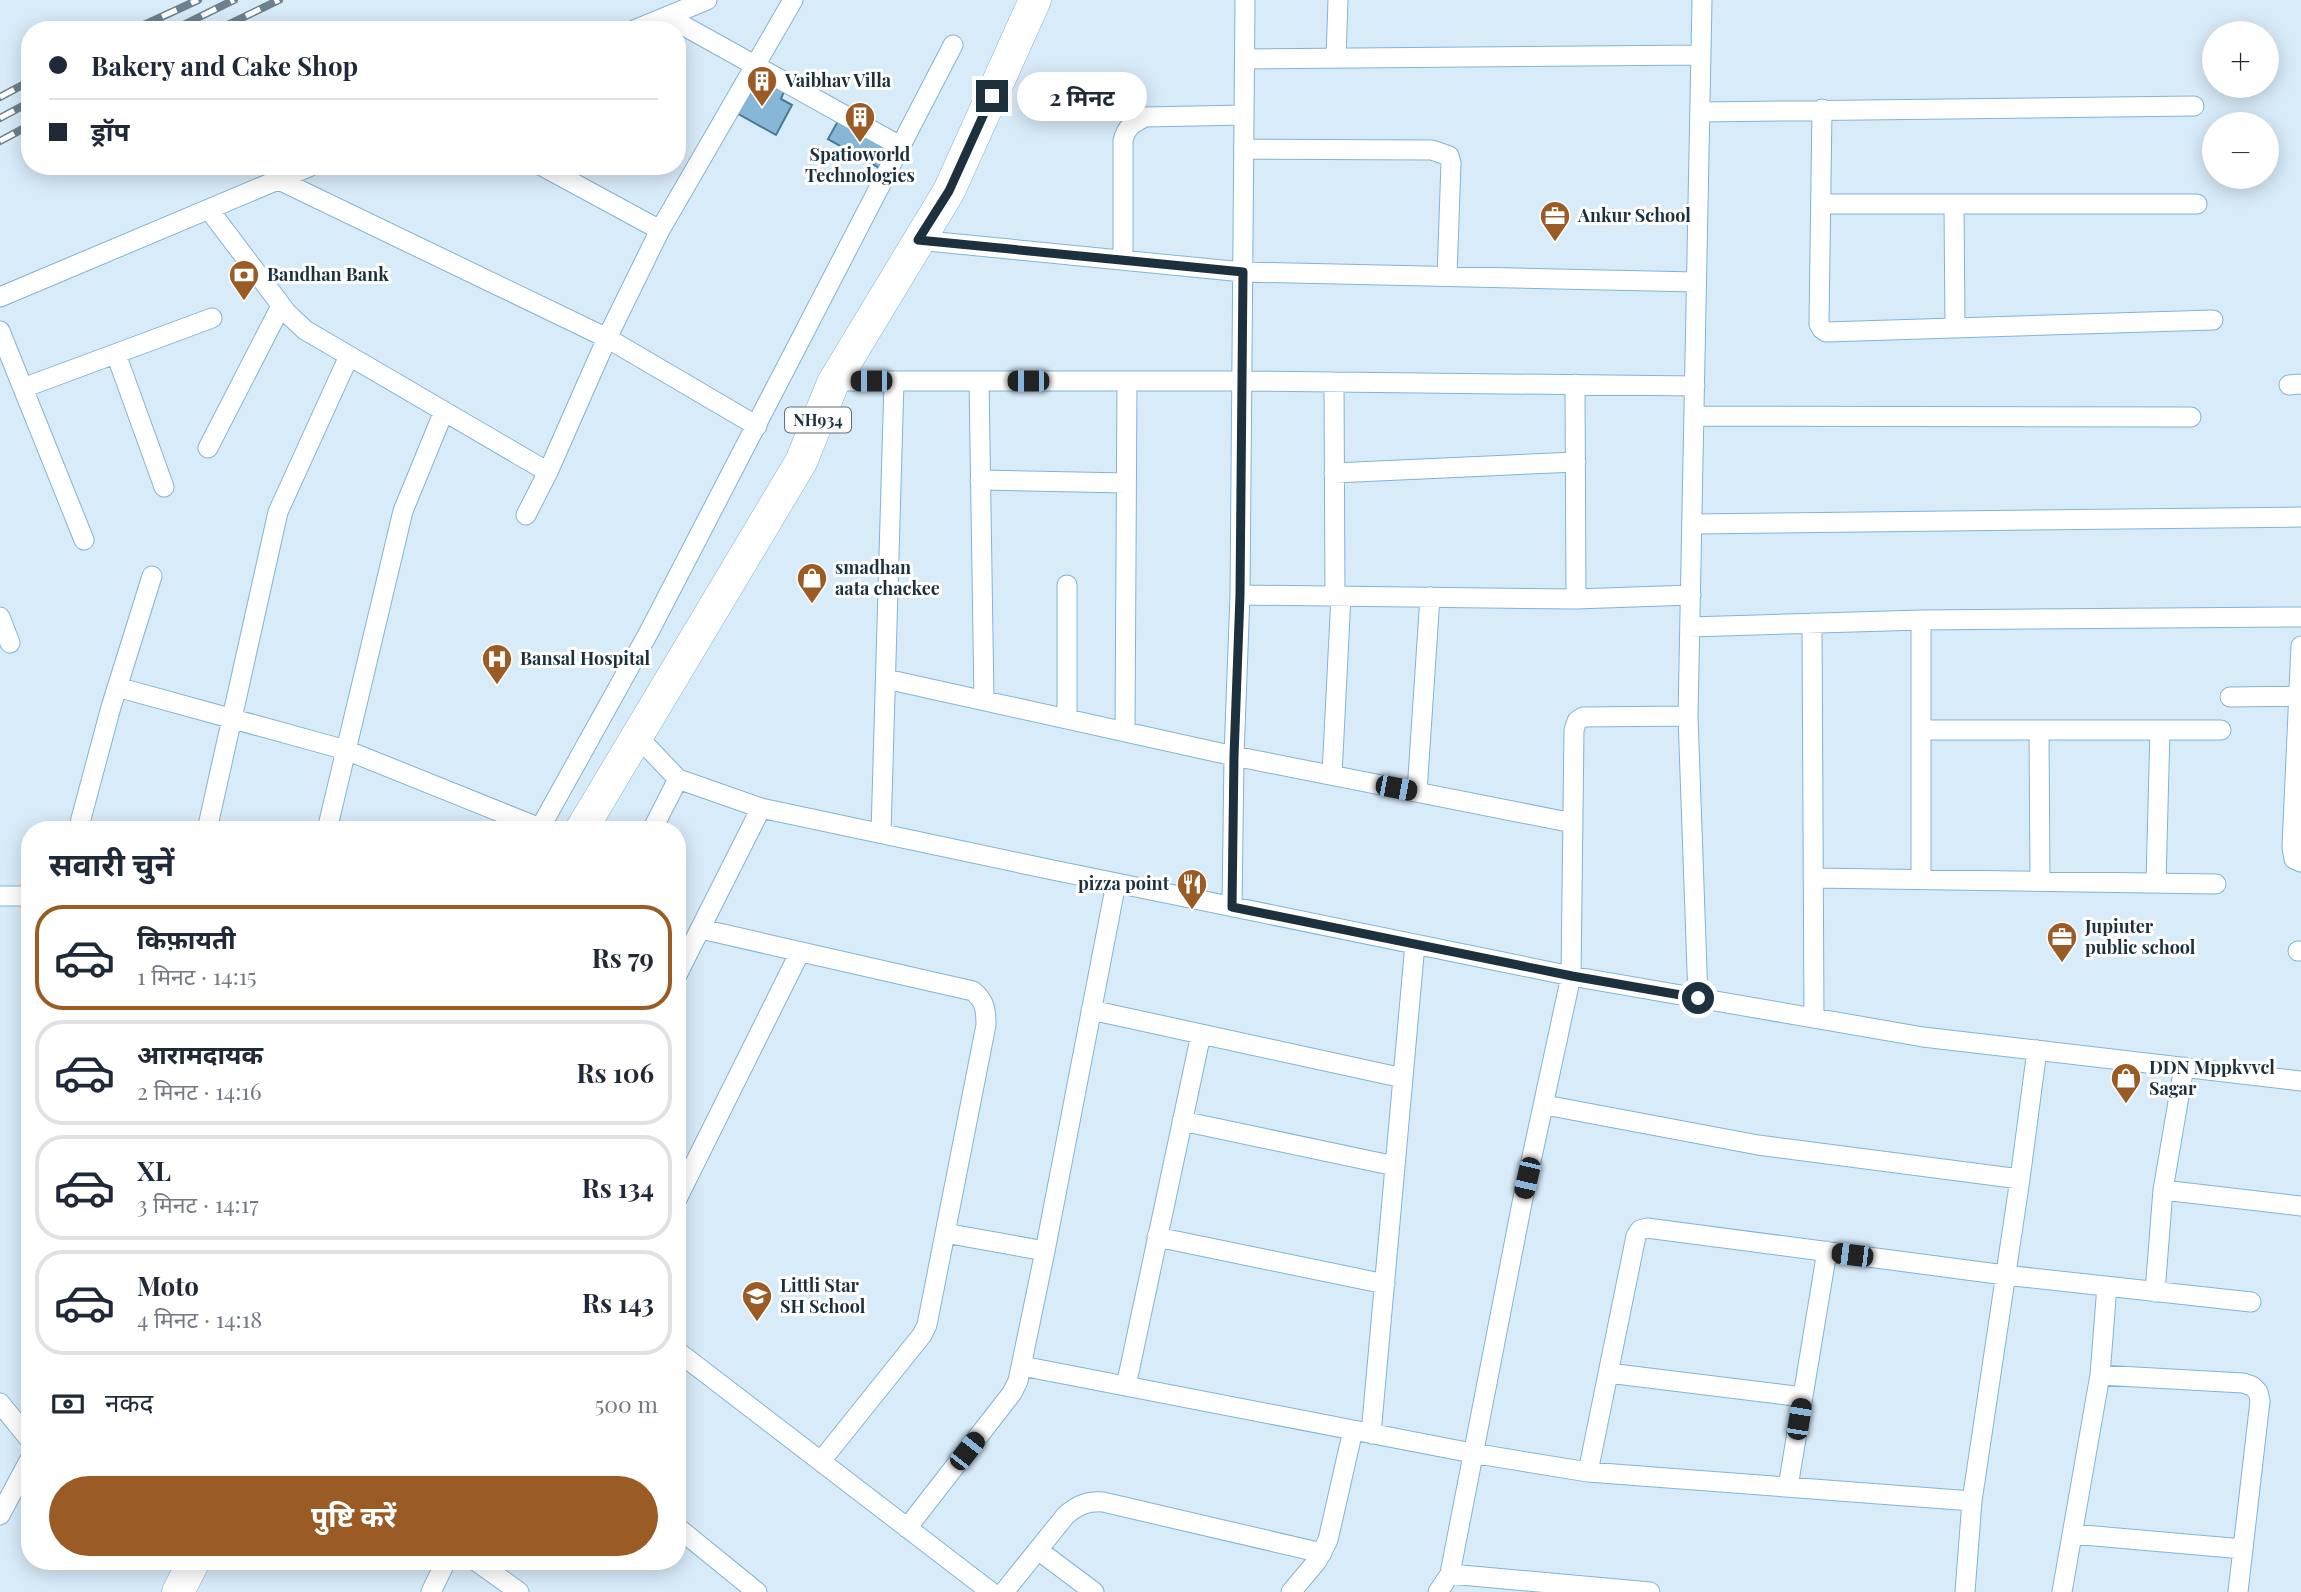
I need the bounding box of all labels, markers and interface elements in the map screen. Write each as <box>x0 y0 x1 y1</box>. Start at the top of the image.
map controls <box>2202 21 2279 189</box>
button: + <box>2202 21 2279 98</box>
text: Bakery and Cake Shop <box>91 48 358 83</box>
building icon: Vaibhav Villa <box>745 64 779 108</box>
place label: Vaibhav Villa <box>784 68 892 92</box>
callout: 2 मिनट <box>1016 72 1146 120</box>
route end <box>976 80 1008 112</box>
text: 2 मिनट <box>1049 81 1115 112</box>
building icon: Spatioworld Technologies <box>843 100 877 144</box>
button: − <box>2202 112 2279 189</box>
text: ड्रॉप <box>91 113 129 148</box>
place label: Spatioworld Technologies <box>805 142 915 187</box>
office icon: Ankur School <box>1538 199 1572 243</box>
place label: Ankur School <box>1577 203 1691 227</box>
bank icon: Bandhan Bank <box>227 258 261 302</box>
place label: Bandhan Bank <box>267 262 389 286</box>
car <box>851 371 893 392</box>
car <box>1008 371 1050 392</box>
road number: NH934 <box>785 408 851 432</box>
place label: smadhan aata chackee <box>835 555 940 600</box>
shop icon: smadhan aata chackee <box>795 561 829 605</box>
hospital icon: Bansal Hospital <box>480 642 514 686</box>
place label: Bansal Hospital <box>520 646 651 670</box>
car <box>1374 774 1419 802</box>
text: सवारी चुनें <box>49 841 174 884</box>
restaurant icon: pizza point <box>1175 867 1209 911</box>
place label: pizza point <box>1078 871 1170 895</box>
place label: Jupiuter public school <box>2084 914 2196 959</box>
office icon: Jupiuter public school <box>2045 920 2079 964</box>
text: किफ़ायती <box>137 921 236 956</box>
icon: car <box>53 926 116 989</box>
text: Rs 79 <box>592 940 654 975</box>
text: 1 मिनट · 14:15 <box>137 960 257 991</box>
route start <box>1682 982 1714 1014</box>
text: आरामदायक <box>137 1036 263 1071</box>
icon: car <box>53 1041 116 1104</box>
text: Rs 106 <box>577 1055 654 1090</box>
place label: DDN Mppkvvcl Sagar <box>2149 1055 2275 1100</box>
shop icon: DDN Mppkvvcl Sagar <box>2109 1061 2143 1105</box>
text: 2 मिनट · 14:16 <box>137 1075 262 1106</box>
text: XL <box>137 1153 171 1188</box>
car <box>1513 1155 1542 1201</box>
icon: car <box>53 1156 116 1219</box>
text: Rs 134 <box>582 1170 654 1205</box>
text: 3 मिनट · 14:17 <box>137 1188 259 1219</box>
car <box>1830 1242 1875 1268</box>
text: Moto <box>137 1268 199 1303</box>
icon: car <box>53 1271 116 1334</box>
place label: Littli Star SH School <box>780 1273 866 1318</box>
school or university icon: Littli Star SH School <box>740 1279 774 1323</box>
text: Rs 143 <box>582 1285 654 1320</box>
text: 4 मिनट · 14:18 <box>137 1303 262 1334</box>
text: नकद <box>105 1384 153 1419</box>
icon: cash <box>49 1385 87 1423</box>
text: 500 m <box>595 1388 658 1419</box>
car <box>1786 1397 1813 1441</box>
car <box>946 1428 989 1474</box>
button: पुष्टि करें <box>49 1476 658 1556</box>

